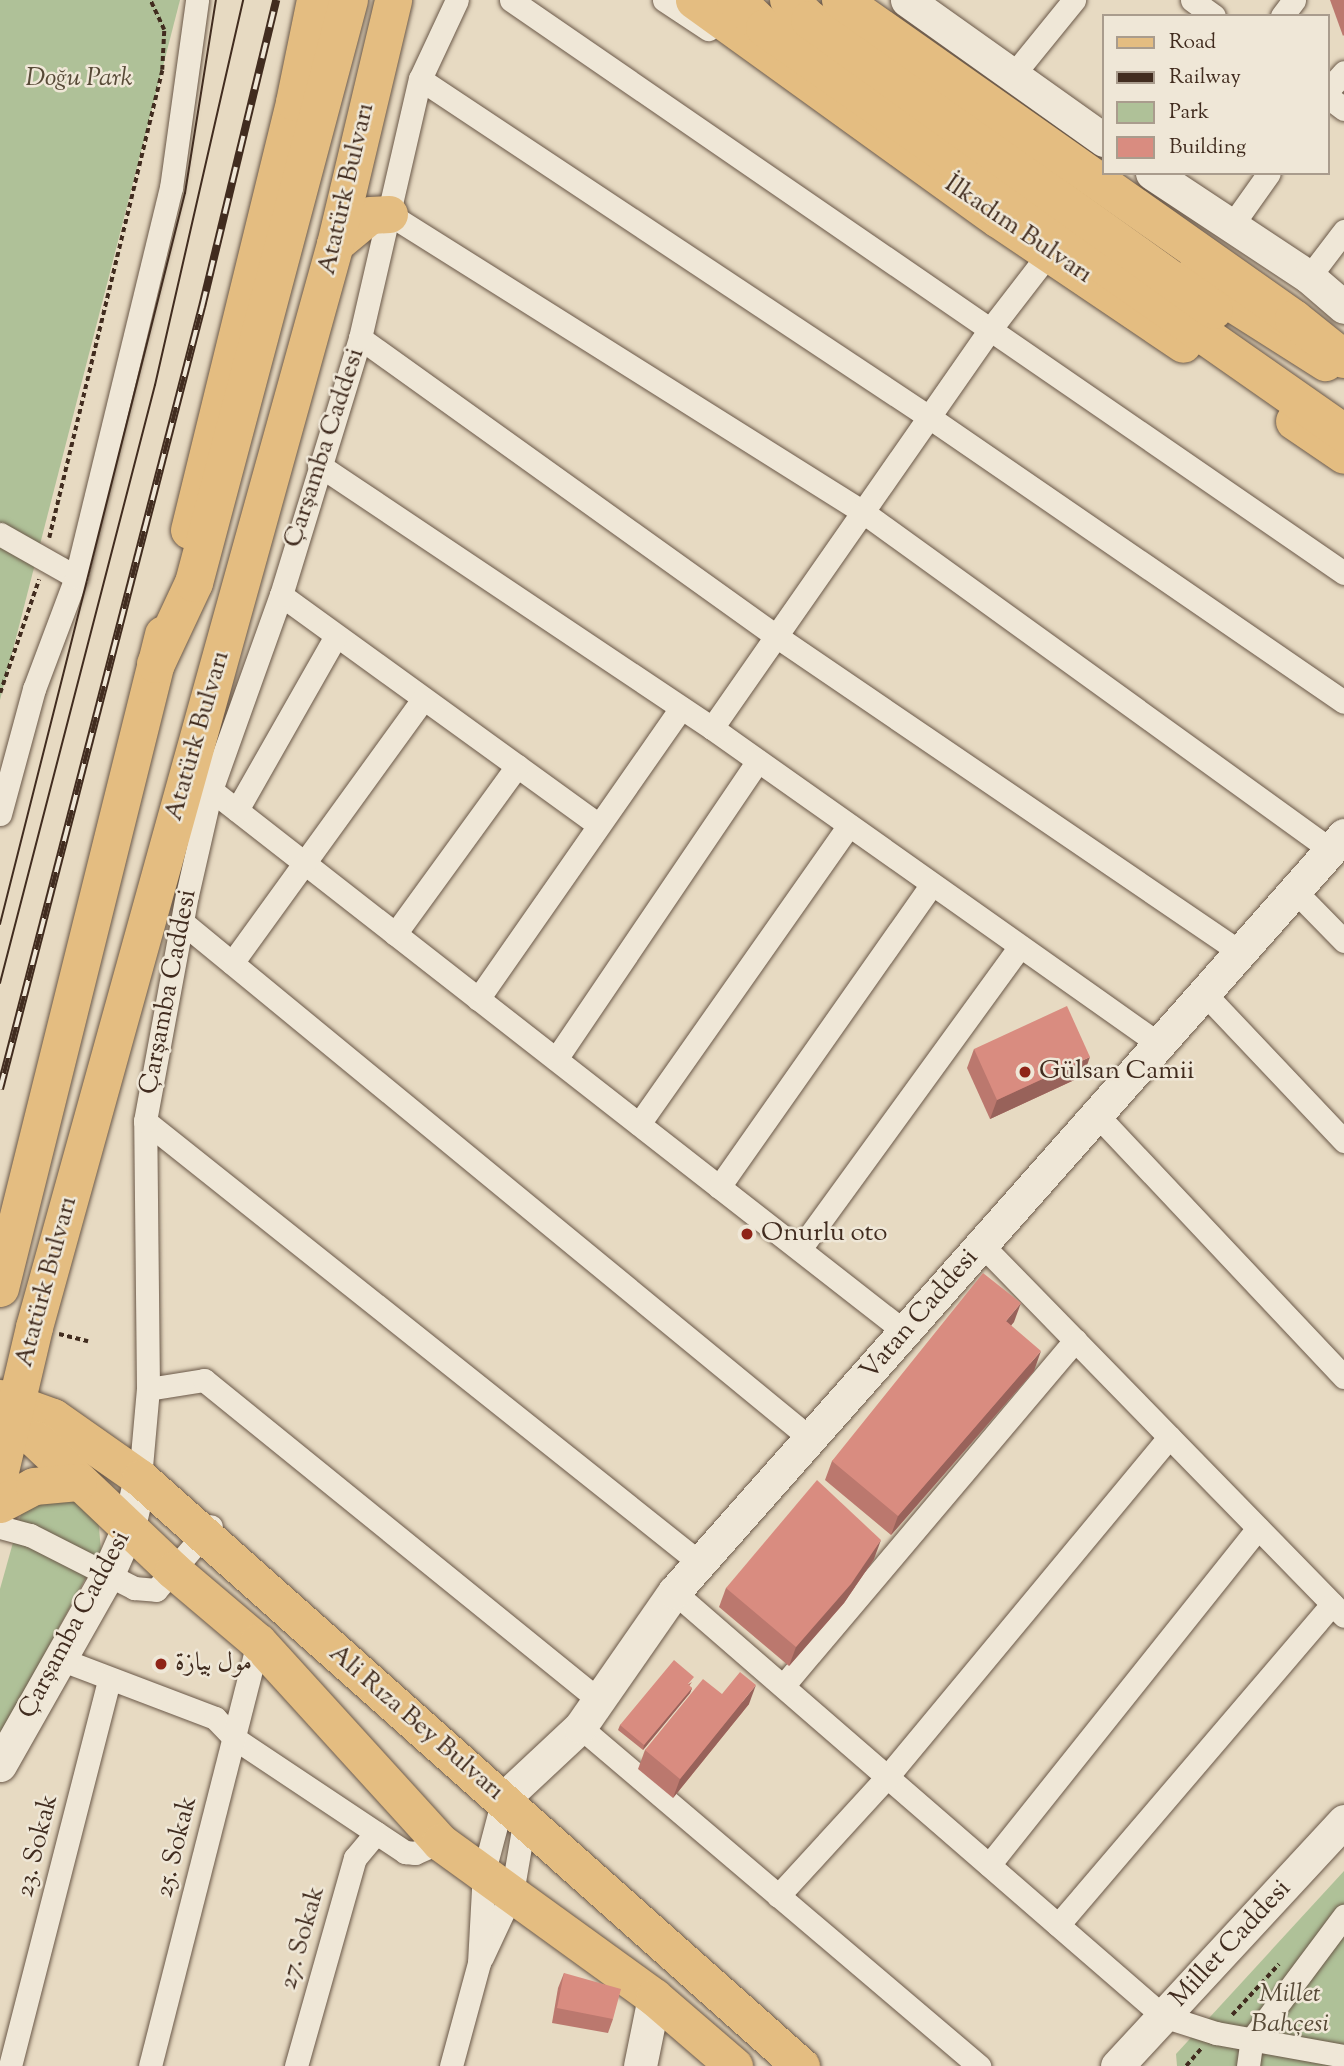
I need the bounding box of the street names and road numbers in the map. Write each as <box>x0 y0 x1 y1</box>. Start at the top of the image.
street label: Atatürk Bulvarı <box>312 100 382 278</box>
street label: İlkadım Bulvarı <box>938 169 1098 291</box>
street label: Çarşamba Caddesi <box>278 344 372 552</box>
street label: Atatürk Bulvarı <box>159 647 237 825</box>
street label: Çarşamba Caddesi <box>134 887 204 1097</box>
street label: Atatürk Bulvarı <box>9 1193 85 1371</box>
street label: Vatan Caddesi <box>855 1243 985 1387</box>
street label: Çarşamba Caddesi <box>12 1526 138 1724</box>
street label: Ali Rıza Bey Bulvarı <box>322 1638 510 1808</box>
street label: 23. Sokak <box>10 1791 66 1901</box>
street label: 25. Sokak <box>149 1793 205 1901</box>
street label: Millet Caddesi <box>1164 1874 1298 2014</box>
street label: 27. Sokak <box>273 1883 333 1993</box>

